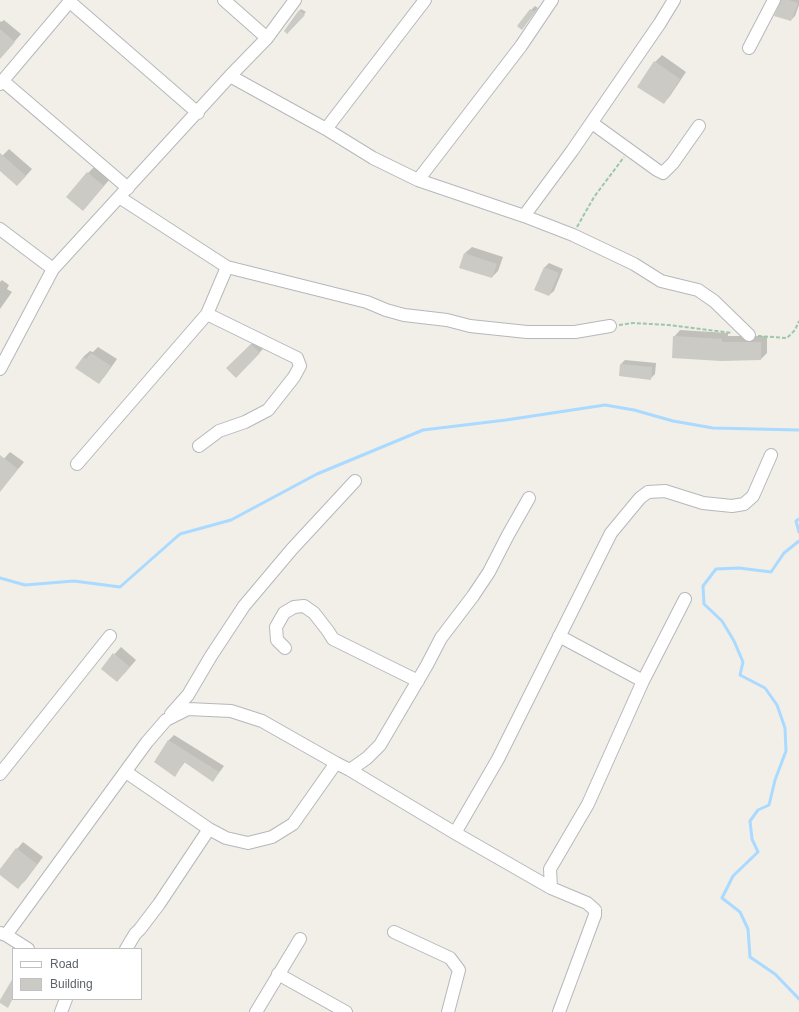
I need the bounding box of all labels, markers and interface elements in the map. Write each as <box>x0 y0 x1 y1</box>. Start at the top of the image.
legend <box>12 948 142 1000</box>
text: Road <box>50 957 79 971</box>
text: Building <box>50 977 93 991</box>

